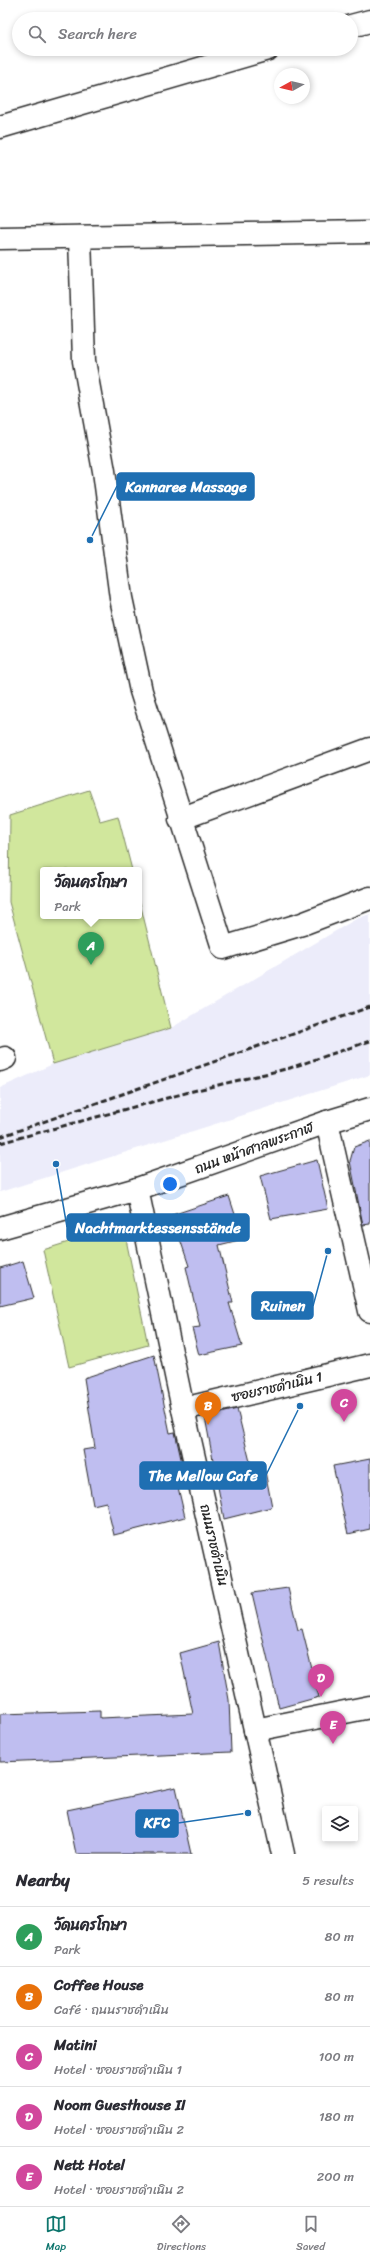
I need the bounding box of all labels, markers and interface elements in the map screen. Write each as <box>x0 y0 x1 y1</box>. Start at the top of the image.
search box <box>12 12 358 56</box>
text: Search here <box>58 21 137 47</box>
icon: search <box>26 23 48 45</box>
north arrow <box>274 68 310 104</box>
callout: Kannaree Massage <box>117 473 254 500</box>
text: Kannaree Massage <box>124 474 247 500</box>
popup <box>40 867 142 919</box>
text: วัดนครโกษา <box>54 869 128 895</box>
text: Park <box>54 895 81 918</box>
pin: A <box>78 932 104 965</box>
street label: ถนน หน้าศาลพระกาฬ <box>191 1114 318 1181</box>
your location <box>160 1174 180 1194</box>
callout: Nachtmarktessensstände <box>67 1214 249 1241</box>
text: Nachtmarktessensstände <box>74 1215 241 1241</box>
callout: Ruinen <box>252 1292 313 1319</box>
text: Ruinen <box>260 1293 306 1319</box>
street label: ซอยราชดำเนิน 1 <box>229 1364 325 1410</box>
pin: C <box>331 1389 357 1422</box>
pin: B <box>195 1392 221 1425</box>
callout: The Mellow Cafe <box>140 1462 266 1489</box>
text: The Mellow Cafe <box>148 1463 258 1489</box>
street label: ถนนราชดำเนิน <box>192 1501 236 1589</box>
pin: D <box>308 1664 334 1697</box>
pin: E <box>320 1711 346 1744</box>
map controls <box>322 1806 358 1842</box>
button: layers <box>322 1806 358 1842</box>
callout: KFC <box>136 1810 178 1837</box>
text: KFC <box>143 1810 170 1836</box>
text: Nearby <box>16 1865 70 1895</box>
text: 5 results <box>302 1869 354 1892</box>
text: วัดนครโกษา <box>54 1912 127 1938</box>
text: A <box>25 1925 33 1948</box>
text: 80 m <box>325 1925 354 1948</box>
text: Park <box>54 1938 81 1961</box>
text: Coffee House <box>54 1972 144 1998</box>
text: B <box>25 1985 33 2008</box>
text: 80 m <box>325 1985 354 2008</box>
text: Café · ถนนราชดำเนิน <box>54 1998 169 2021</box>
text: Matini <box>54 2032 97 2058</box>
text: C <box>25 2045 33 2068</box>
text: 100 m <box>319 2045 354 2068</box>
text: Hotel · ซอยราชดำเนิน 1 <box>54 2058 182 2081</box>
text: Noom Guesthouse II <box>54 2092 186 2118</box>
text: D <box>25 2105 33 2128</box>
text: 180 m <box>319 2105 354 2128</box>
text: Hotel · ซอยราชดำเนิน 2 <box>54 2118 184 2141</box>
text: Nett Hotel <box>54 2152 125 2178</box>
text: E <box>25 2165 33 2188</box>
text: 200 m <box>317 2165 354 2188</box>
text: Hotel · ซอยราชดำเนิน 2 <box>54 2178 184 2201</box>
tab: Map <box>45 2213 67 2256</box>
tab: Directions <box>157 2213 206 2256</box>
tab: Saved <box>296 2213 325 2256</box>

